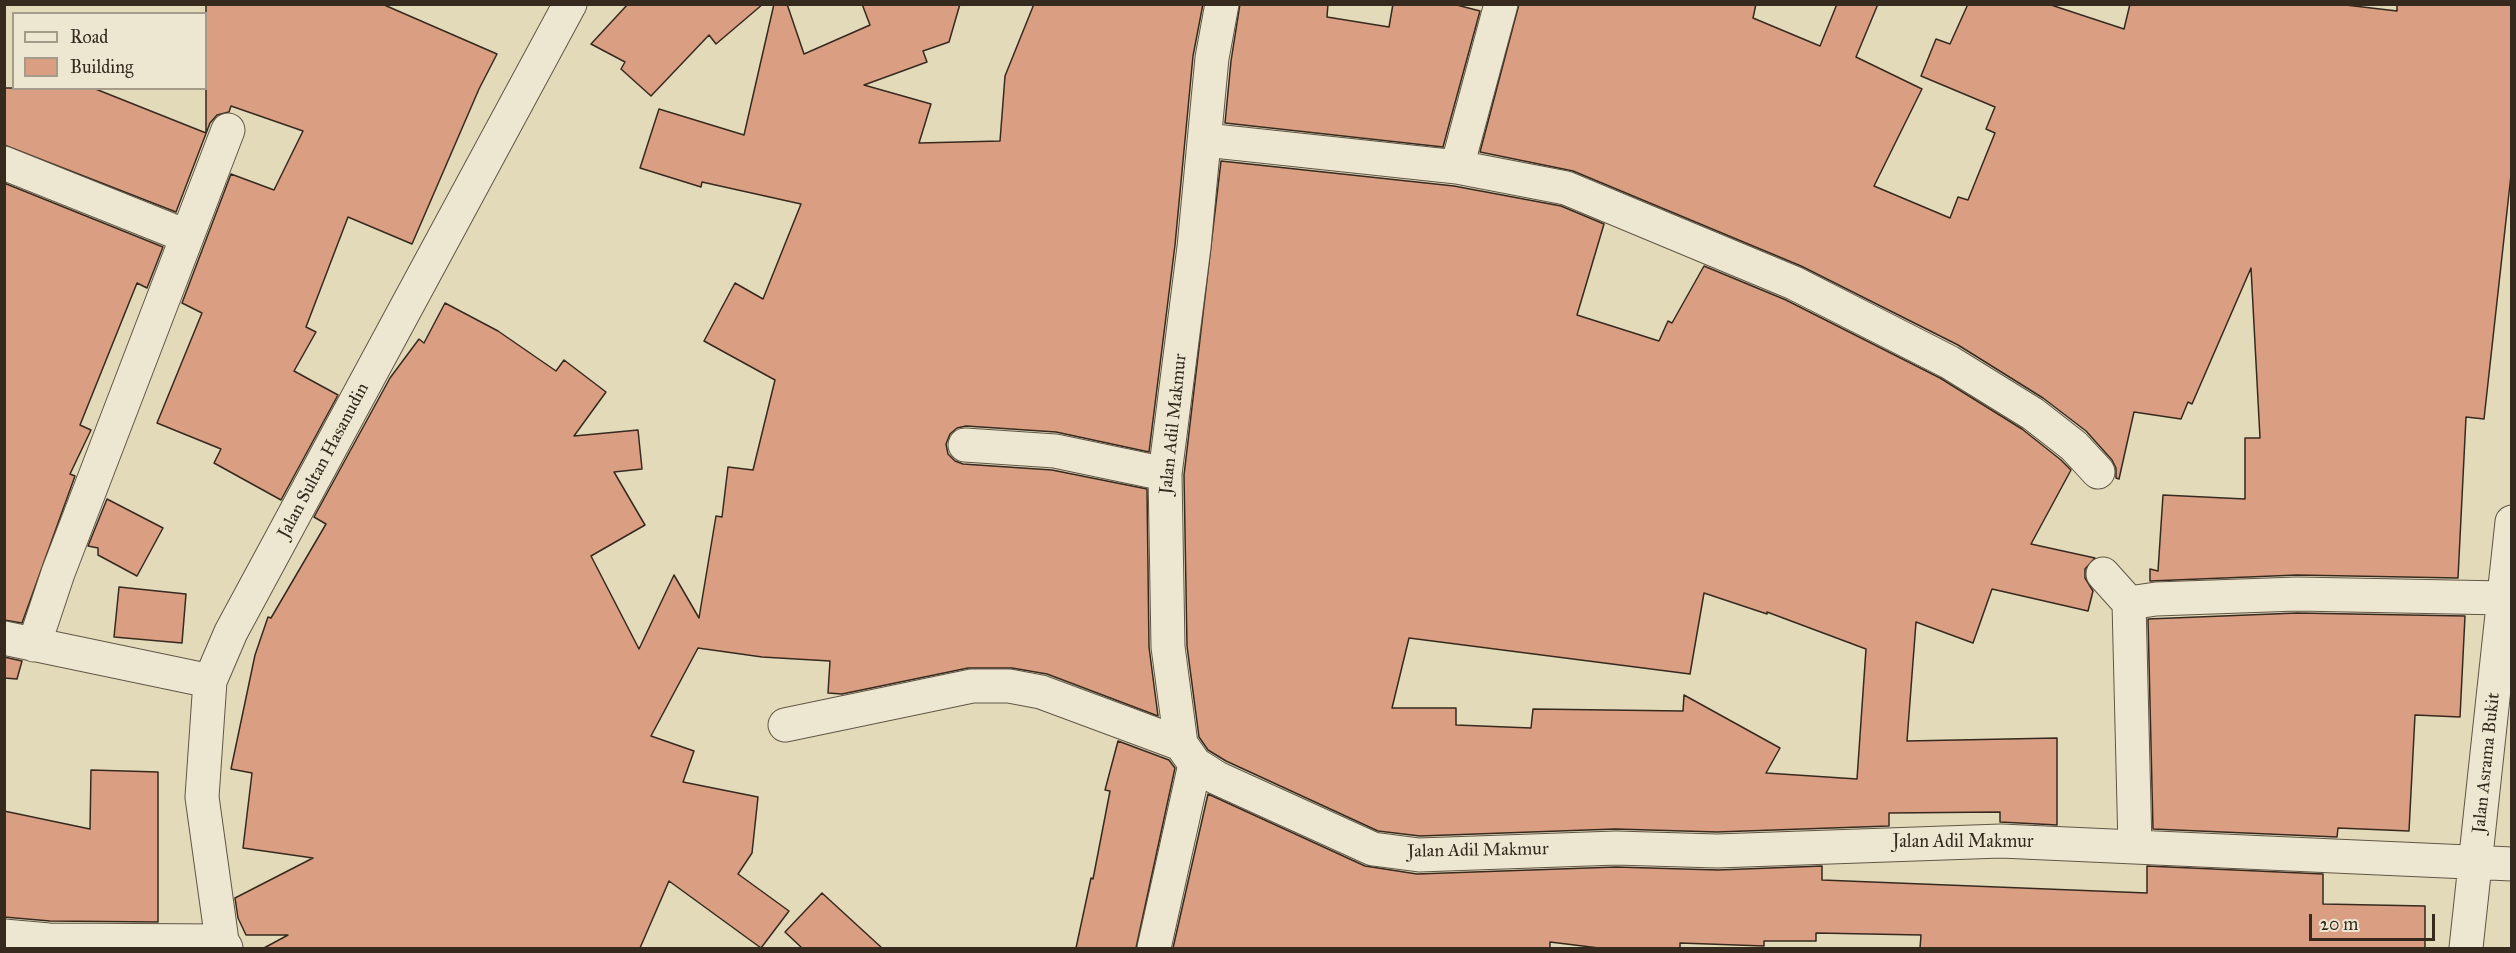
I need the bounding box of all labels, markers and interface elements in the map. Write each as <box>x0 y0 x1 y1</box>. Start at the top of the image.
legend <box>12 12 207 90</box>
text: Road <box>70 26 108 48</box>
text: Building <box>70 56 133 78</box>
street label: Jalan Adil Makmur <box>1156 353 1192 495</box>
street label: Jalan Sultan Hasanudin <box>274 379 374 543</box>
street label: Jalan Asrama Bukit <box>2469 692 2505 834</box>
street label: Jalan Adil Makmur <box>1892 832 2034 854</box>
street label: Jalan Adil Makmur <box>1407 839 1549 863</box>
scale bar <box>2312 902 2438 940</box>
text: 20 m <box>2320 913 2358 935</box>

